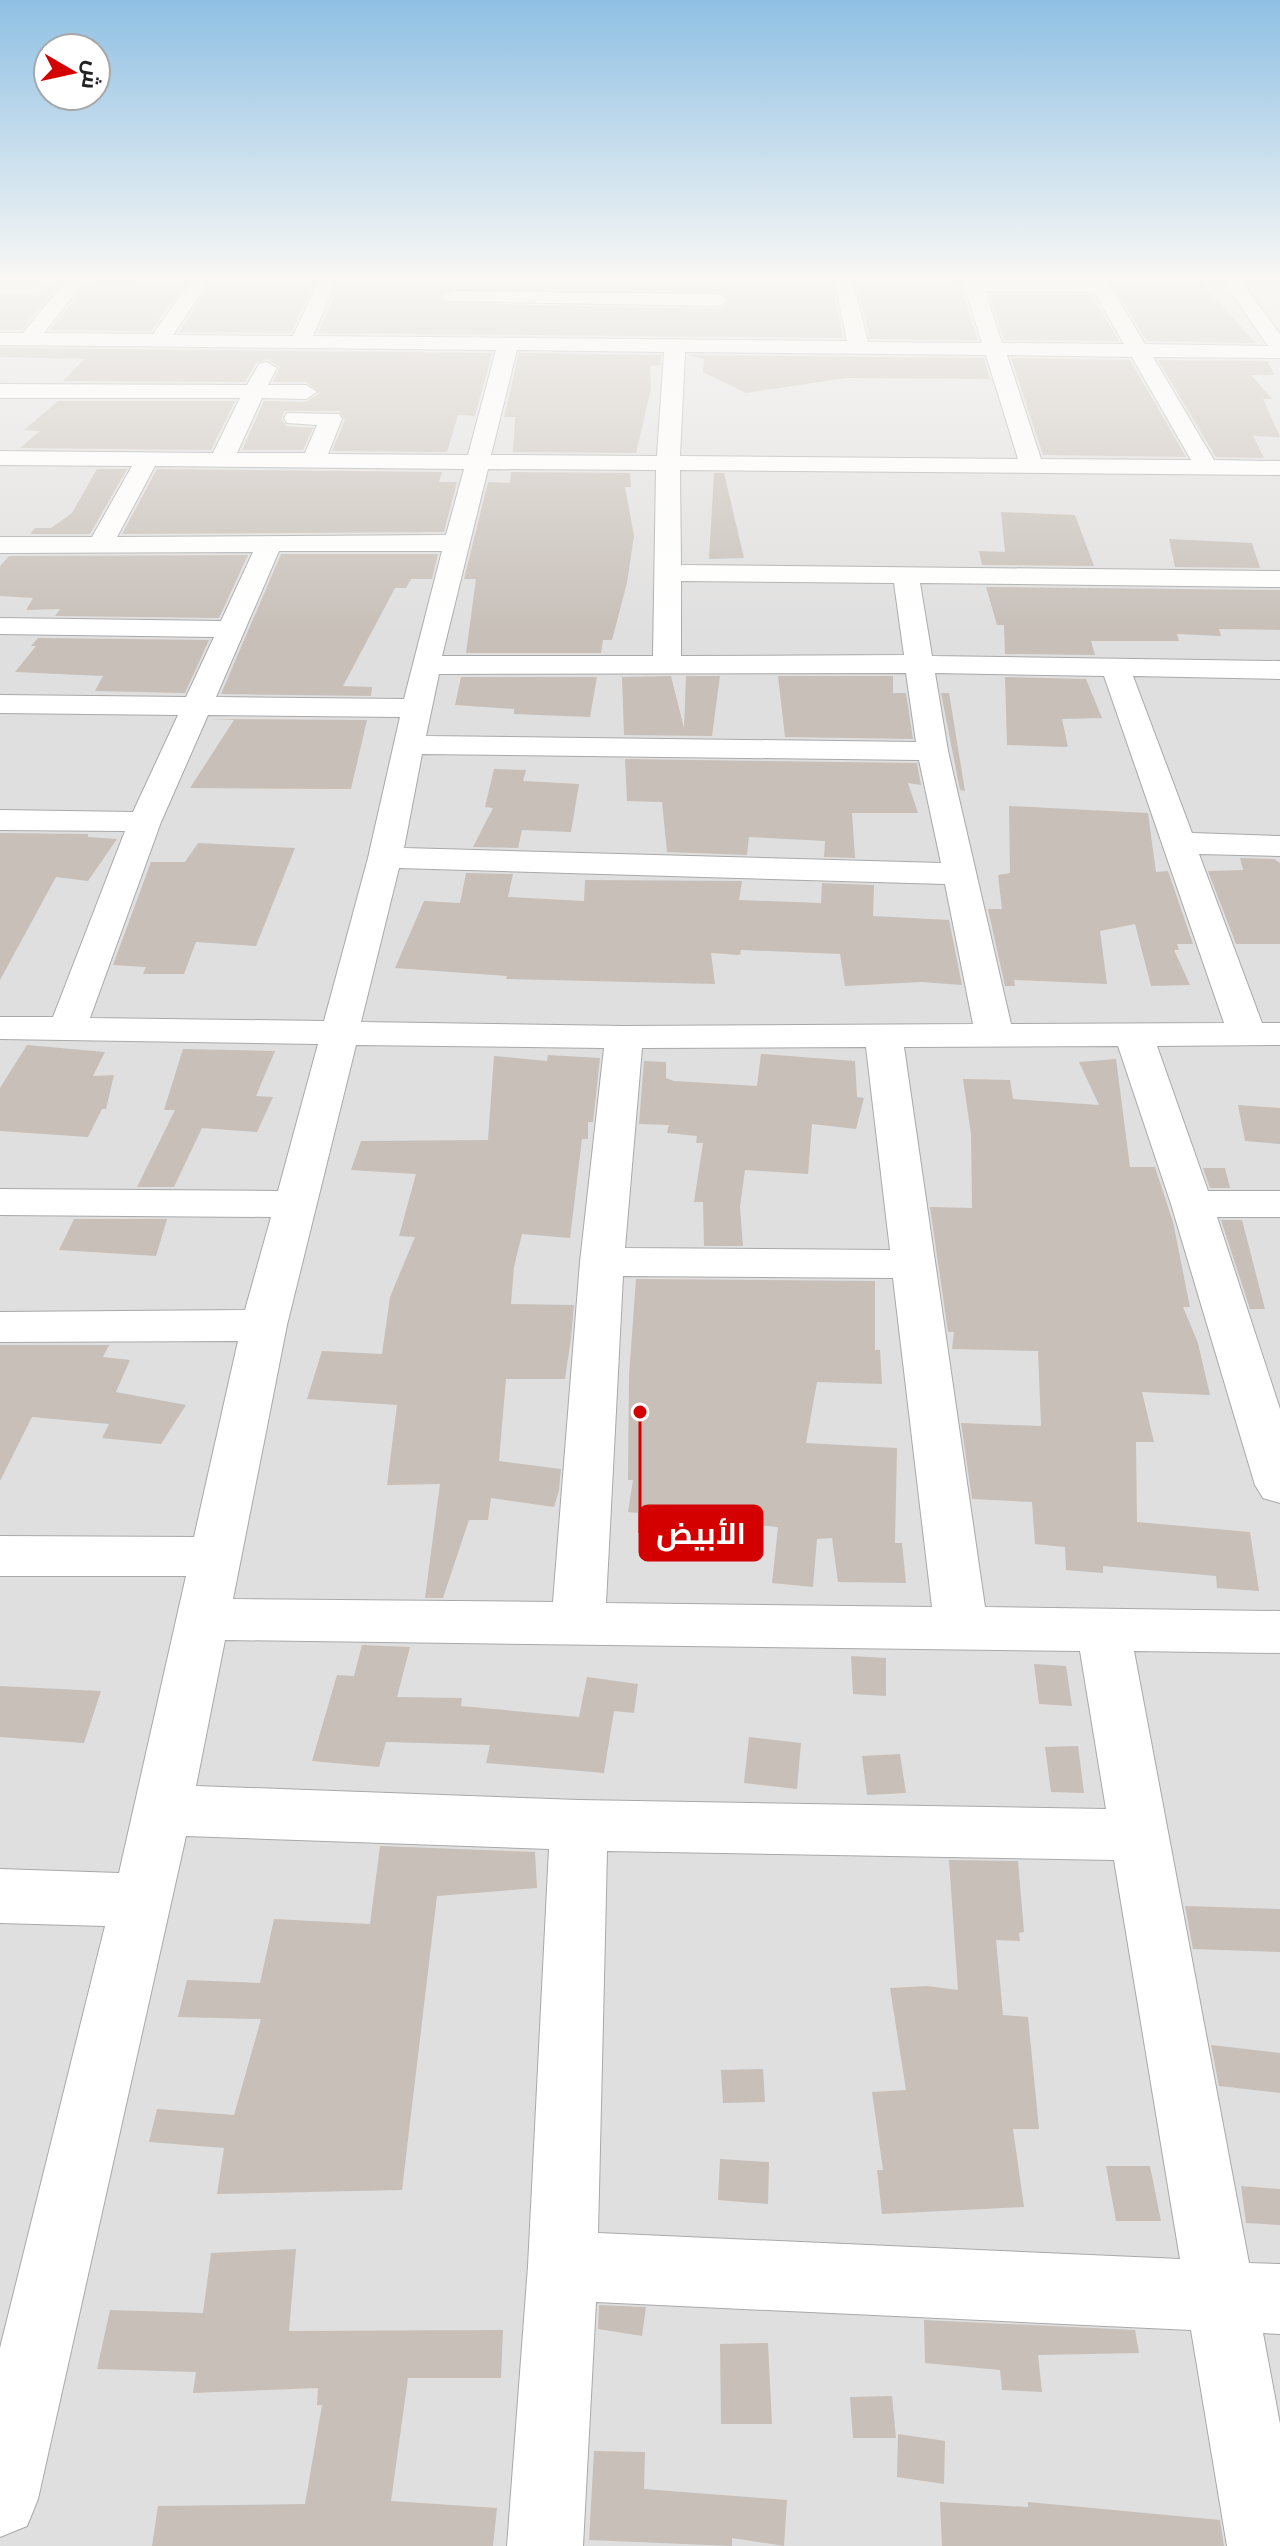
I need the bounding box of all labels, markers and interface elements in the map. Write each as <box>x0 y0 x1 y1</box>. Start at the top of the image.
north arrow <box>32 32 112 112</box>
text: ش <box>76 59 108 91</box>
callout: الأبيض <box>640 1506 762 1560</box>
text: الأبيض <box>656 1514 746 1552</box>

